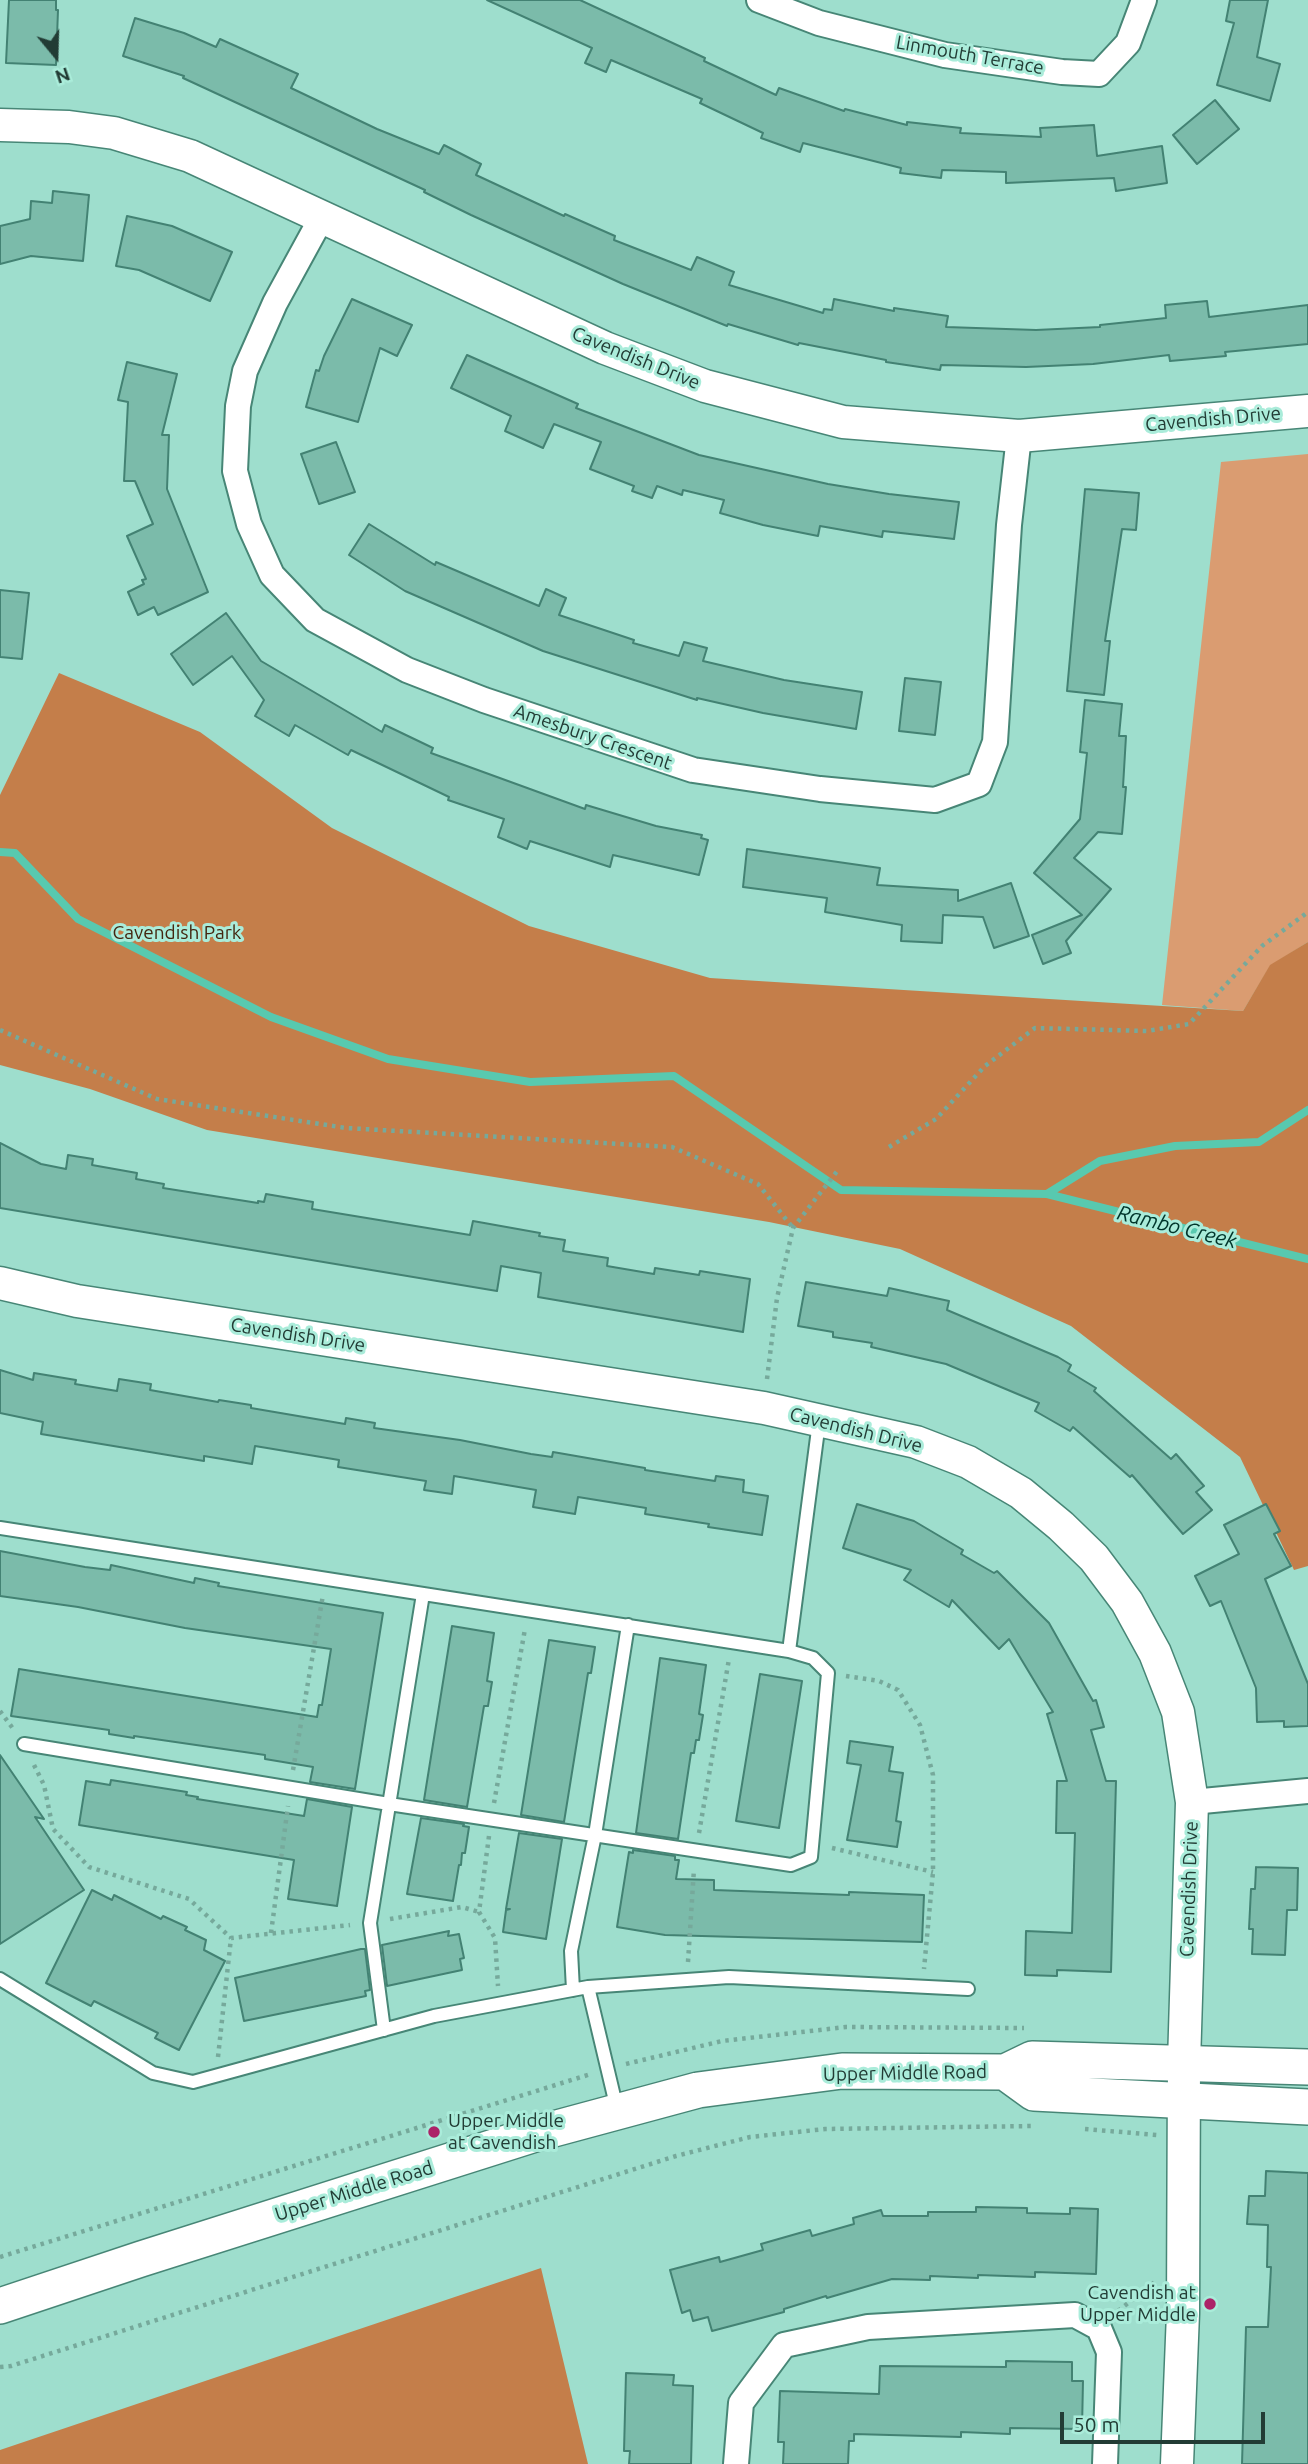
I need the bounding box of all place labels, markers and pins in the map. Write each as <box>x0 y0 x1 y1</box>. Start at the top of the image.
place label: Upper Middle at Cavendish <box>448 2110 564 2154</box>
marker: Upper Middle at Cavendish <box>426 2124 442 2140</box>
place label: Cavendish at Upper Middle <box>1080 2282 1196 2326</box>
marker: Cavendish at Upper Middle <box>1202 2296 1218 2312</box>

